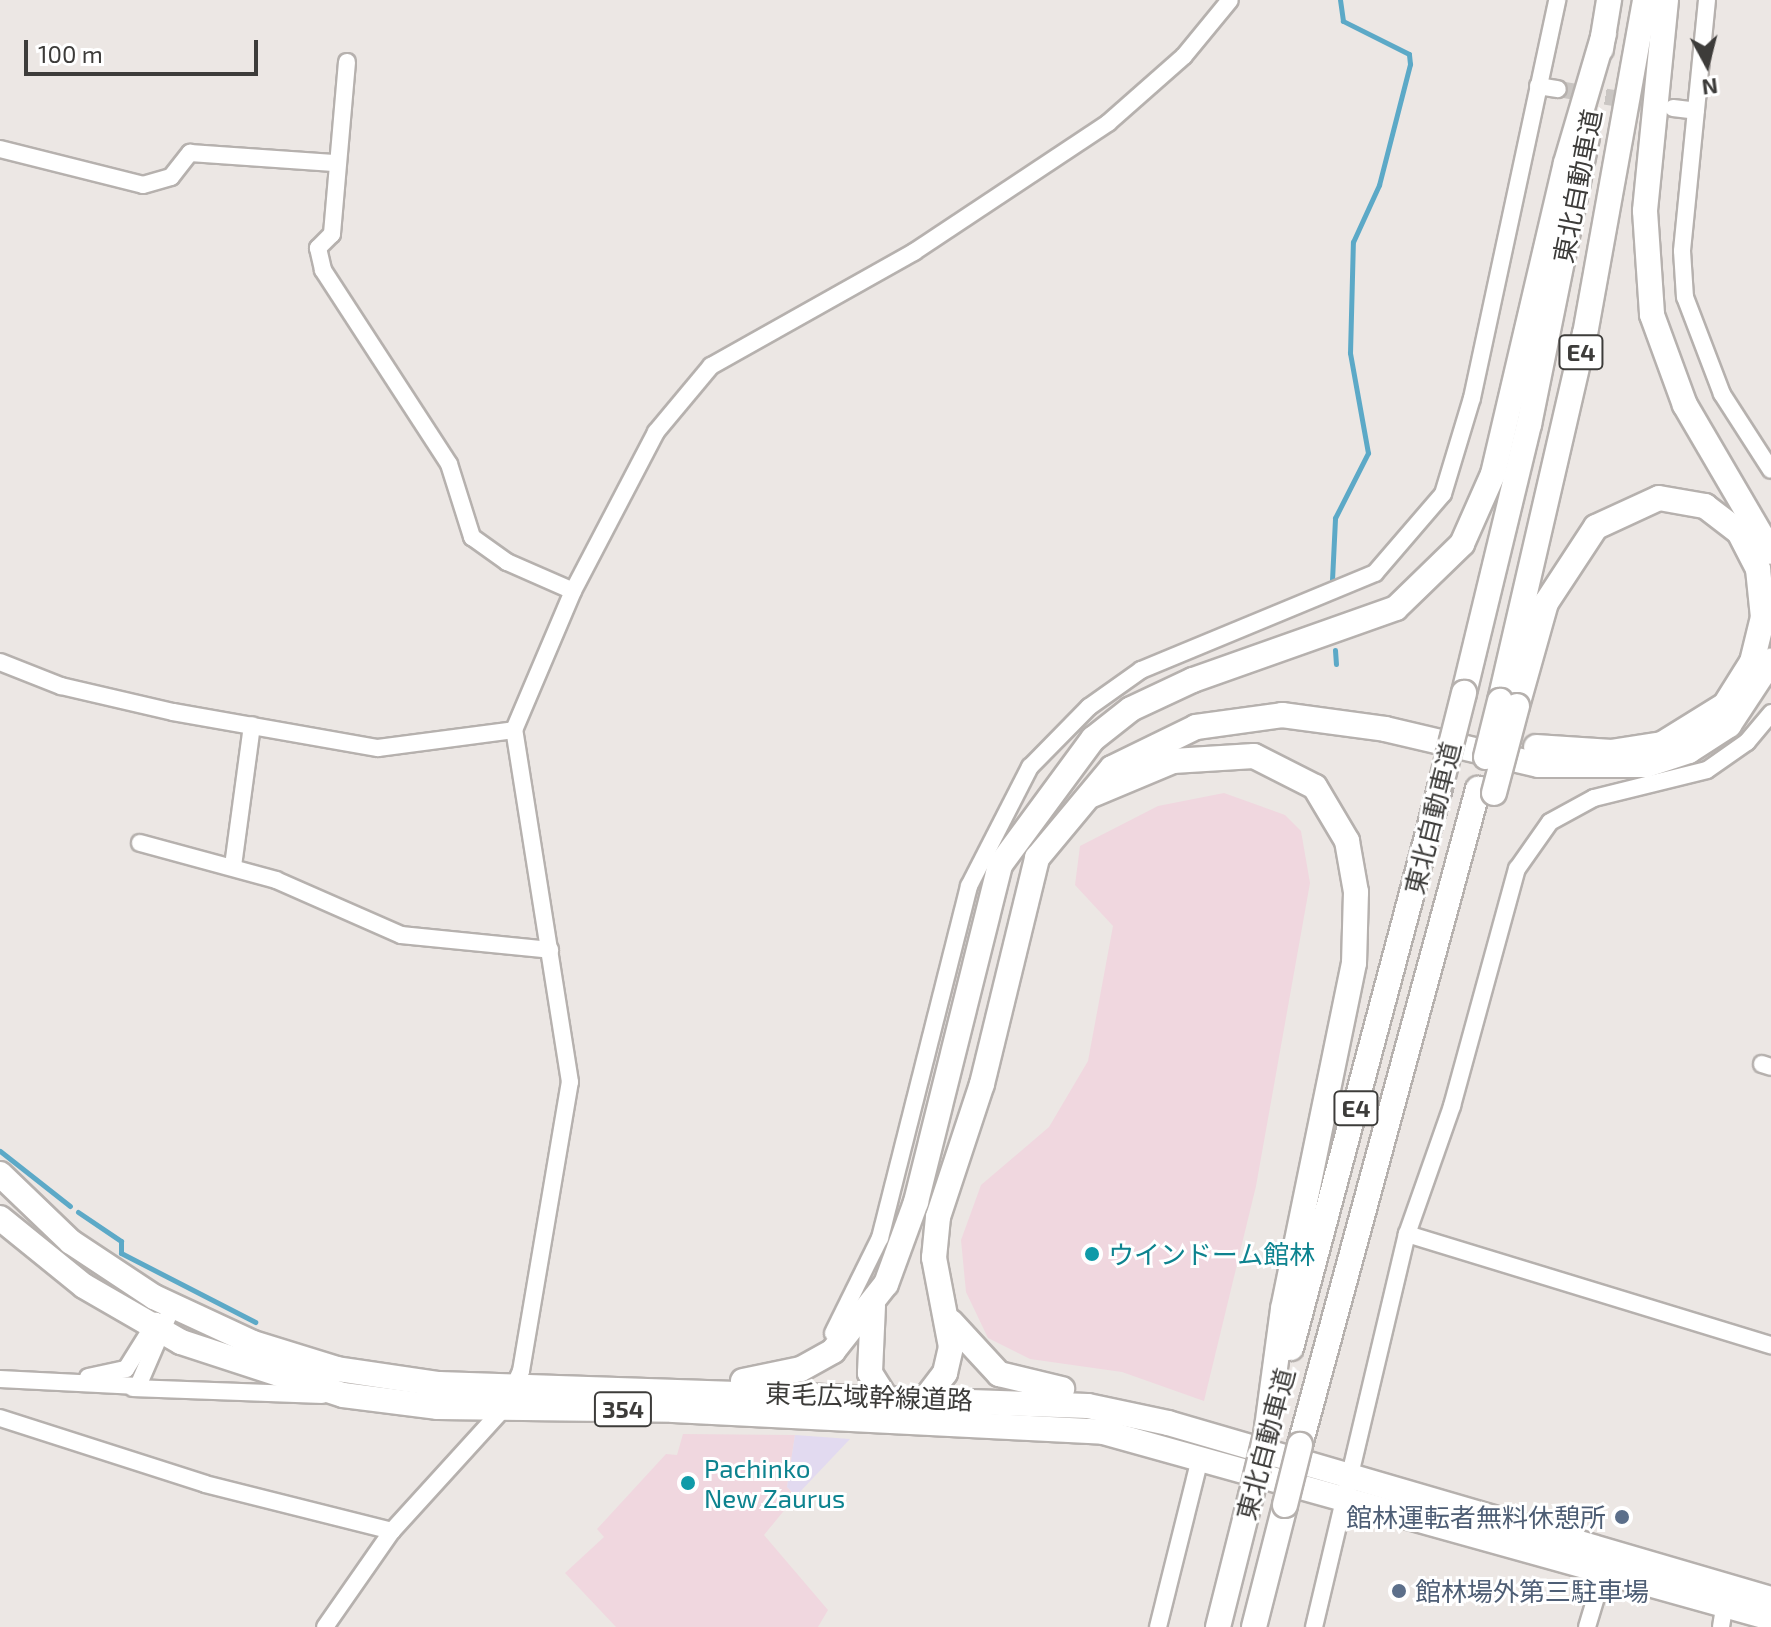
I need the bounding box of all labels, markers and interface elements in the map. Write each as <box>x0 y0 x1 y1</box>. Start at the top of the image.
scale bar <box>28 24 262 74</box>
north arrow <box>1667 24 1747 104</box>
text: 100 m <box>38 39 103 68</box>
text: N <box>1700 74 1719 102</box>
street label: 東北自動車道 <box>1547 106 1607 266</box>
road number: E4 <box>1557 332 1605 372</box>
street label: 東北自動車道 <box>1398 739 1466 897</box>
road number: E4 <box>1332 1088 1380 1128</box>
place label: ウインドーム館林 <box>1108 1238 1316 1270</box>
marker: ウインドーム館林 <box>1083 1245 1101 1263</box>
street label: 東北自動車道 <box>1230 1365 1300 1523</box>
street label: 東毛広域幹線道路 <box>765 1377 973 1415</box>
road number: 354 <box>593 1389 653 1429</box>
place label: Pachinko New Zaurus <box>704 1452 846 1514</box>
marker: Pachinko New Zaurus <box>679 1474 697 1492</box>
place label: 館林運転者無料休憩所 <box>1346 1501 1606 1533</box>
marker: 館林運転者無料休憩所 <box>1613 1508 1631 1526</box>
place label: 館林場外第三駐車場 <box>1415 1575 1649 1607</box>
marker: 館林場外第三駐車場 <box>1390 1582 1408 1600</box>

